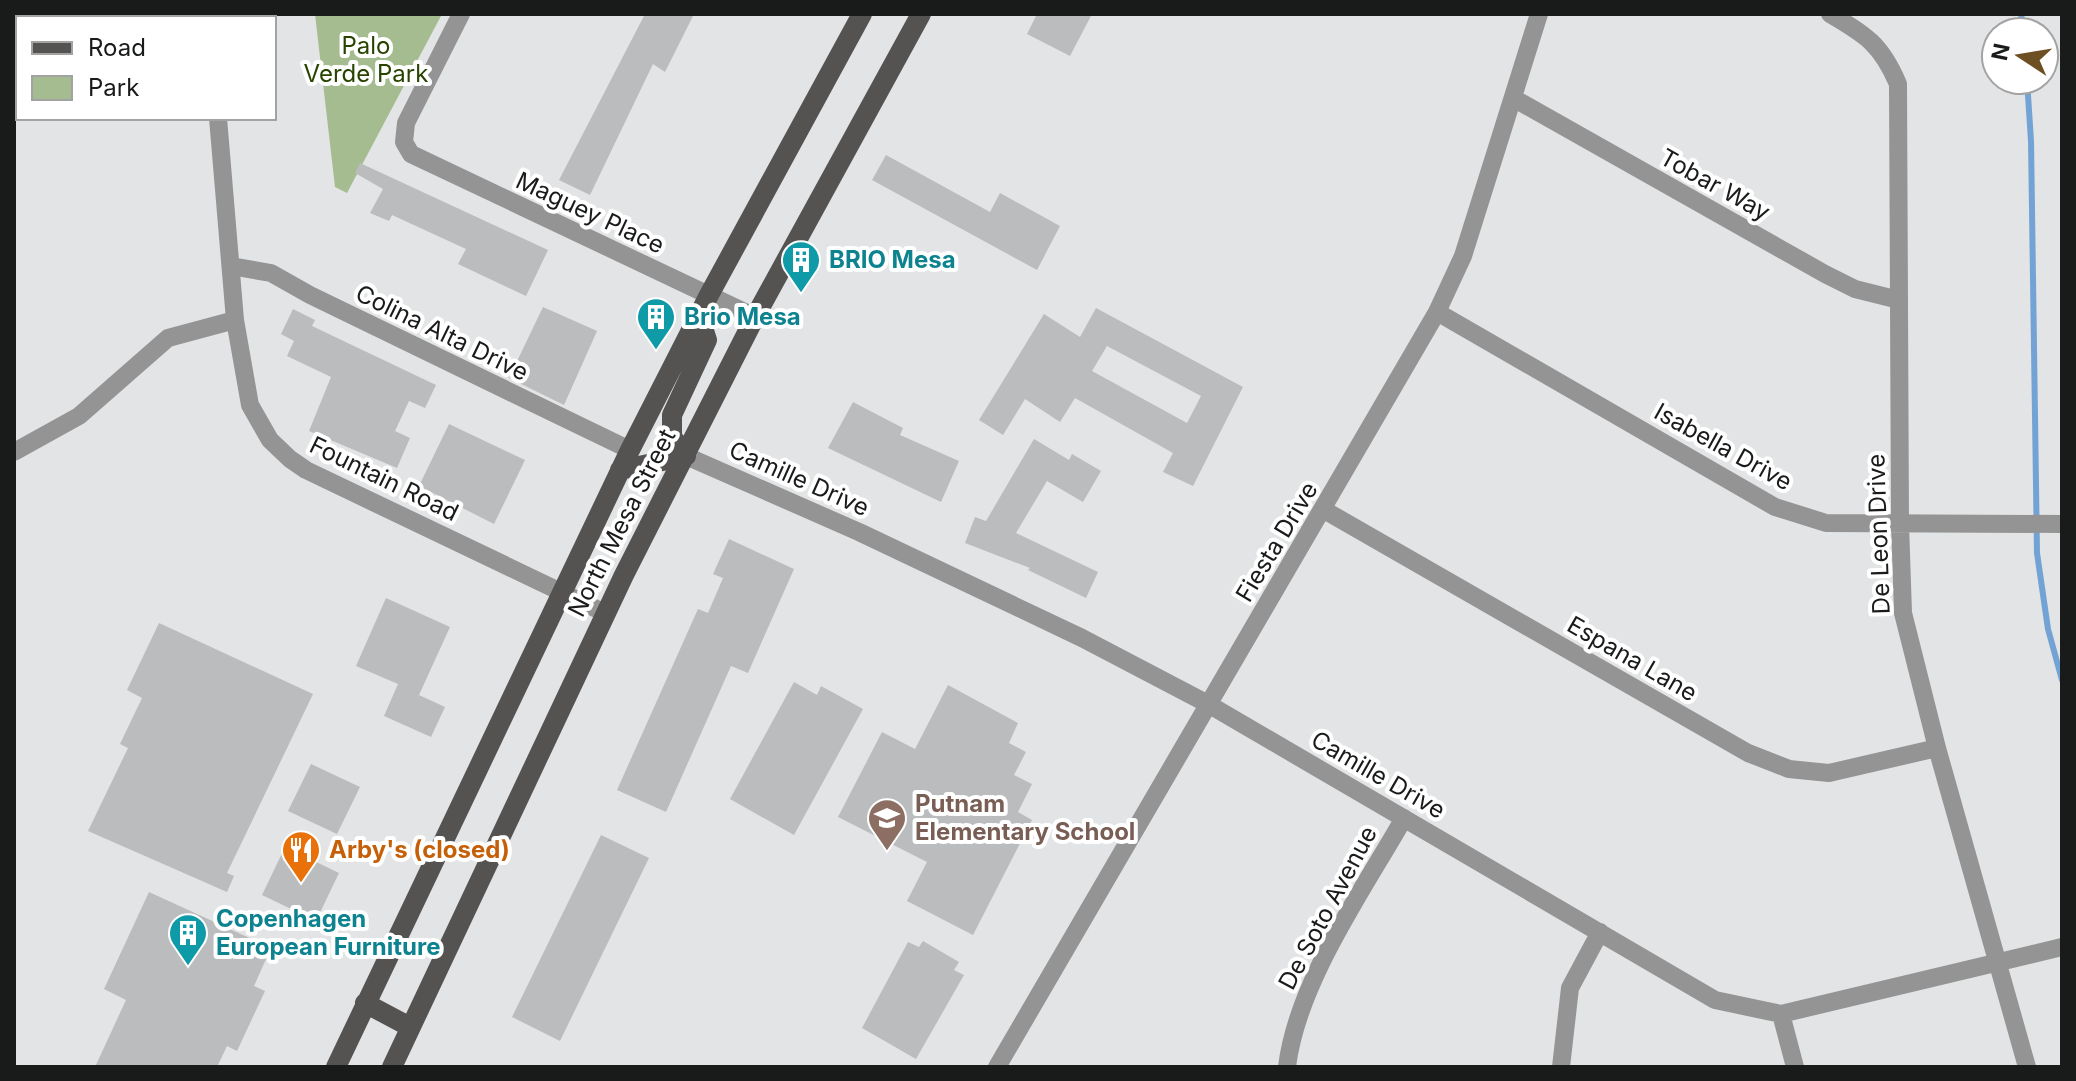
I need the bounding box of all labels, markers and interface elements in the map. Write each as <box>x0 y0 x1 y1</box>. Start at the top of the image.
legend <box>16 16 276 120</box>
north arrow <box>1980 16 2060 96</box>
park label: Palo Verde Park <box>304 31 428 88</box>
text: Road <box>88 33 146 62</box>
text: N <box>1986 41 2015 63</box>
text: Park <box>88 73 139 102</box>
street label: Tobar Way <box>1655 142 1775 227</box>
street label: Maguey Place <box>512 166 669 260</box>
building icon: BRIO Mesa <box>780 239 822 294</box>
place label: BRIO Mesa <box>829 245 956 274</box>
street label: Colina Alta Drive <box>351 278 533 387</box>
building icon: Brio Mesa <box>635 296 677 351</box>
place label: Brio Mesa <box>684 302 801 331</box>
street label: Isabella Drive <box>1649 397 1797 496</box>
street label: North Mesa Street <box>562 424 682 622</box>
street label: Fountain Road <box>305 430 463 527</box>
street label: Camille Drive <box>725 435 874 522</box>
street label: De Leon Drive <box>1861 453 1896 615</box>
street label: Fiesta Drive <box>1230 477 1324 607</box>
street label: Espana Lane <box>1562 610 1702 707</box>
street label: Camille Drive <box>1306 725 1450 825</box>
place label: Putnam Elementary School <box>915 789 1135 846</box>
school or university icon: Putnam Elementary School <box>866 797 908 852</box>
street label: De Soto Avenue <box>1272 821 1383 994</box>
restaurant icon: Arby's (closed) <box>280 829 322 884</box>
place label: Arby's (closed) <box>329 835 510 864</box>
place label: Copenhagen European Furniture <box>216 904 440 961</box>
building icon: Copenhagen European Furniture <box>167 912 209 967</box>

